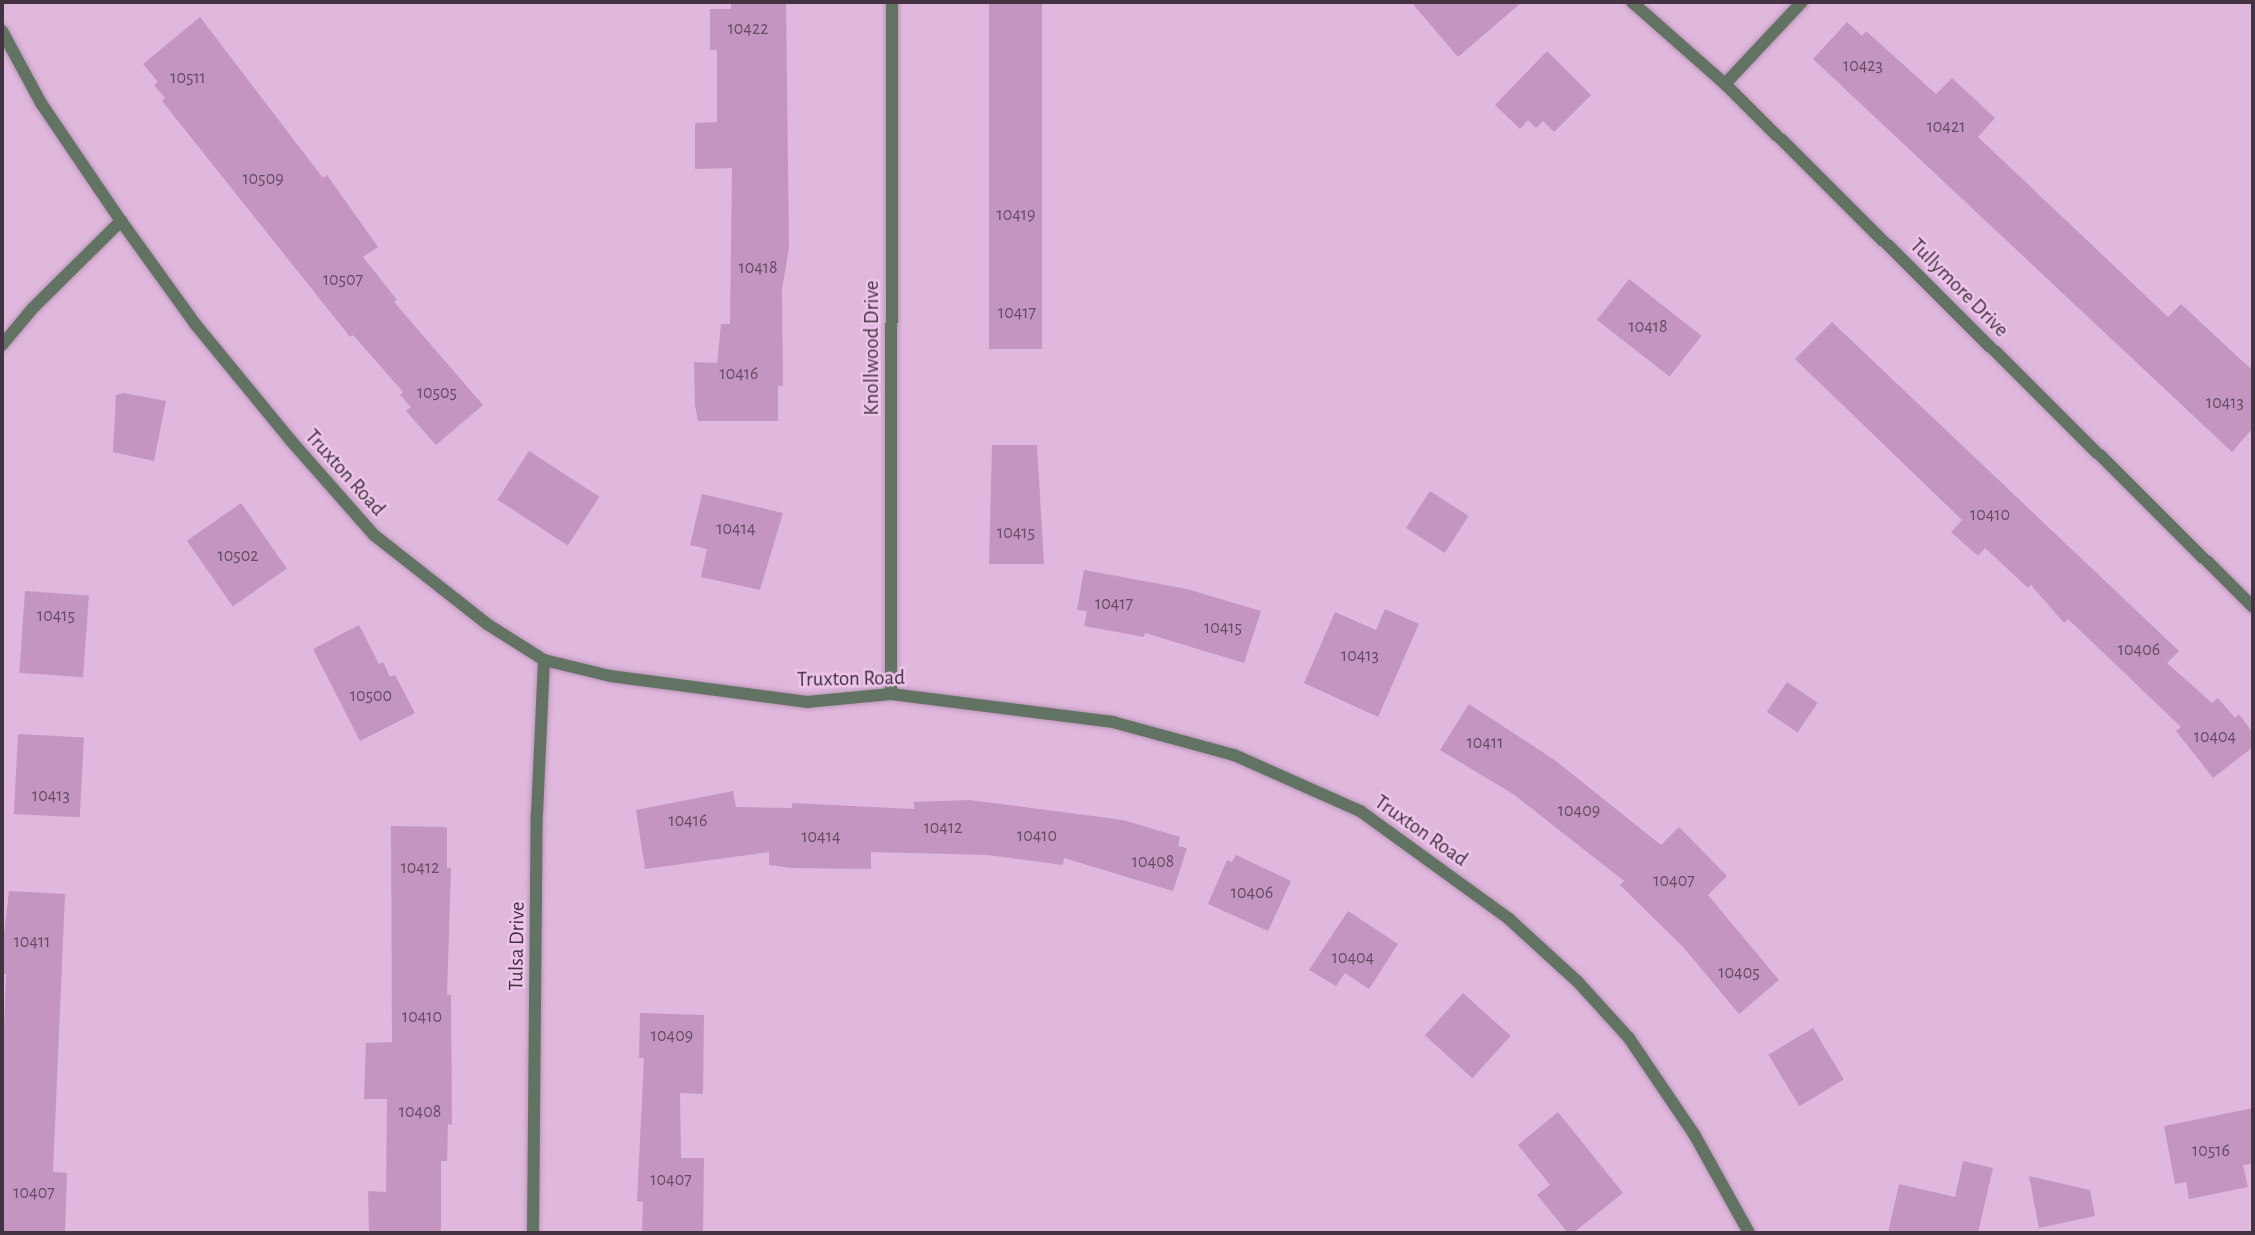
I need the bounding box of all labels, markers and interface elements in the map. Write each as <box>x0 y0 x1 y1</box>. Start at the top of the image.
house number: 10422 <box>728 18 768 40</box>
house number: 10423 <box>1843 55 1883 77</box>
house number: 10511 <box>170 67 206 89</box>
house number: 10421 <box>1927 116 1965 138</box>
house number: 10509 <box>242 168 284 190</box>
house number: 10419 <box>996 204 1036 226</box>
street label: Tullymore Drive <box>1904 233 2014 343</box>
house number: 10418 <box>738 257 778 279</box>
house number: 10507 <box>323 269 363 291</box>
street label: Knollwood Drive <box>859 280 885 416</box>
house number: 10417 <box>998 302 1036 324</box>
house number: 10418 <box>1628 316 1668 338</box>
house number: 10416 <box>719 363 759 385</box>
house number: 10505 <box>417 382 457 404</box>
house number: 10413 <box>2206 392 2244 414</box>
street label: Truxton Road <box>299 424 391 522</box>
house number: 10410 <box>1970 504 2010 526</box>
house number: 10414 <box>716 518 756 540</box>
house number: 10415 <box>997 522 1035 544</box>
house number: 10502 <box>218 545 258 567</box>
house number: 10417 <box>1095 593 1133 615</box>
house number: 10415 <box>37 605 75 627</box>
house number: 10415 <box>1204 617 1242 639</box>
house number: 10406 <box>2118 639 2160 661</box>
house number: 10413 <box>1341 645 1379 667</box>
street label: Truxton Road <box>797 665 905 693</box>
house number: 10500 <box>350 685 392 707</box>
house number: 10404 <box>2194 726 2236 748</box>
house number: 10411 <box>1467 732 1503 754</box>
house number: 10413 <box>32 785 70 807</box>
street label: Truxton Road <box>1369 790 1473 872</box>
house number: 10409 <box>1558 800 1600 822</box>
house number: 10416 <box>668 810 708 832</box>
house number: 10412 <box>924 817 962 839</box>
house number: 10410 <box>1017 825 1057 847</box>
house number: 10414 <box>801 826 841 848</box>
house number: 10408 <box>1132 851 1174 873</box>
house number: 10412 <box>401 857 439 879</box>
house number: 10407 <box>1653 870 1695 892</box>
house number: 10406 <box>1231 882 1273 904</box>
street label: Tulsa Drive <box>504 901 530 991</box>
house number: 10411 <box>14 931 50 953</box>
house number: 10404 <box>1332 947 1374 969</box>
house number: 10405 <box>1718 962 1760 984</box>
house number: 10410 <box>402 1006 442 1028</box>
house number: 10409 <box>651 1025 693 1047</box>
house number: 10408 <box>399 1101 441 1123</box>
house number: 10516 <box>2192 1140 2230 1162</box>
house number: 10407 <box>650 1169 692 1191</box>
house number: 10407 <box>13 1182 55 1204</box>

